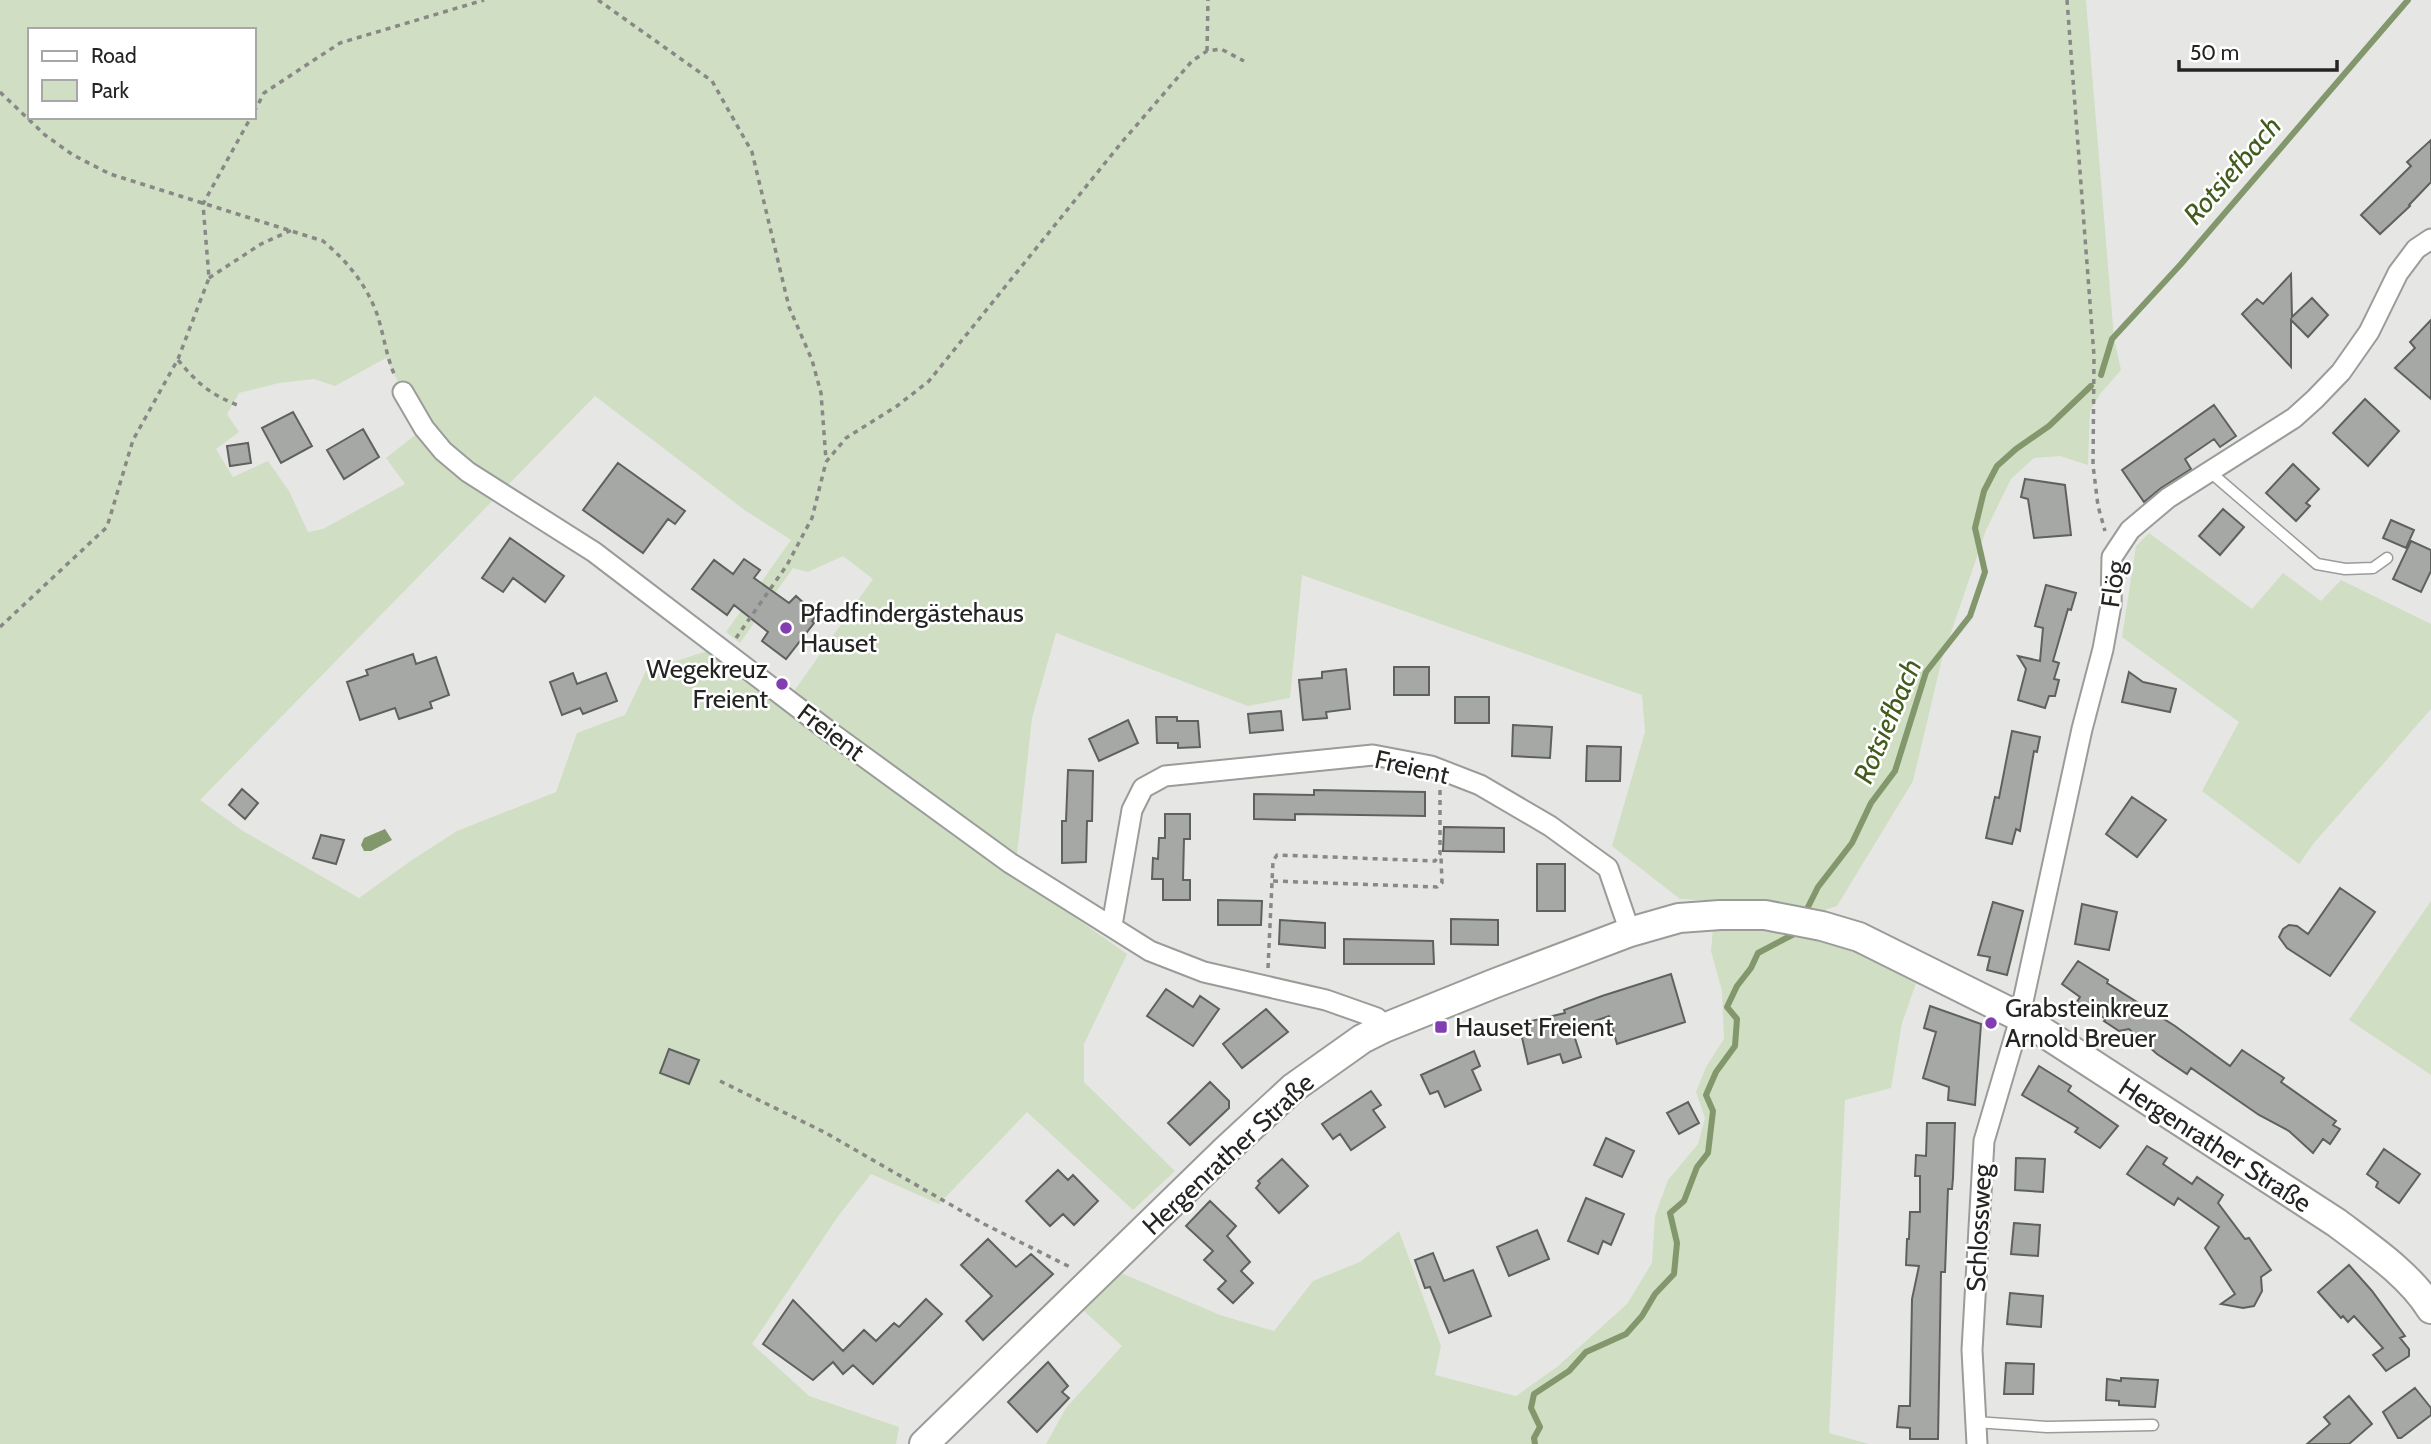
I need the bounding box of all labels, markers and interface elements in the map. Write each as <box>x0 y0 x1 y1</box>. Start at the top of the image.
legend <box>28 28 256 119</box>
scale bar <box>2179 28 2336 72</box>
text: 50 m <box>2190 40 2239 65</box>
text: Road <box>91 43 137 68</box>
text: Park <box>91 78 129 103</box>
water label: Rotsiefbach <box>2176 109 2288 231</box>
street label: Flög <box>2094 558 2132 609</box>
place label: Pfadfindergästehaus Hauset <box>800 597 1024 659</box>
marker: Pfadfindergästehaus Hauset <box>778 620 794 636</box>
place label: Wegekreuz Freient <box>646 653 768 715</box>
water label: Rotsiefbach <box>1846 654 1928 788</box>
marker: Wegekreuz Freient <box>774 676 790 692</box>
street label: Freient <box>791 696 871 768</box>
street label: Freient <box>1372 743 1453 791</box>
place label: Grabsteinkreuz Arnold Breuer <box>2005 992 2169 1054</box>
place label: Hauset Freient <box>1455 1011 1614 1043</box>
marker: Grabsteinkreuz Arnold Breuer <box>1983 1015 1999 1031</box>
marker: Hauset Freient <box>1433 1019 1449 1035</box>
street label: Hergenrather Straße <box>1136 1066 1320 1242</box>
street label: Hergenrather Straße <box>2113 1071 2317 1219</box>
street label: Schlossweg <box>1960 1162 1998 1293</box>

